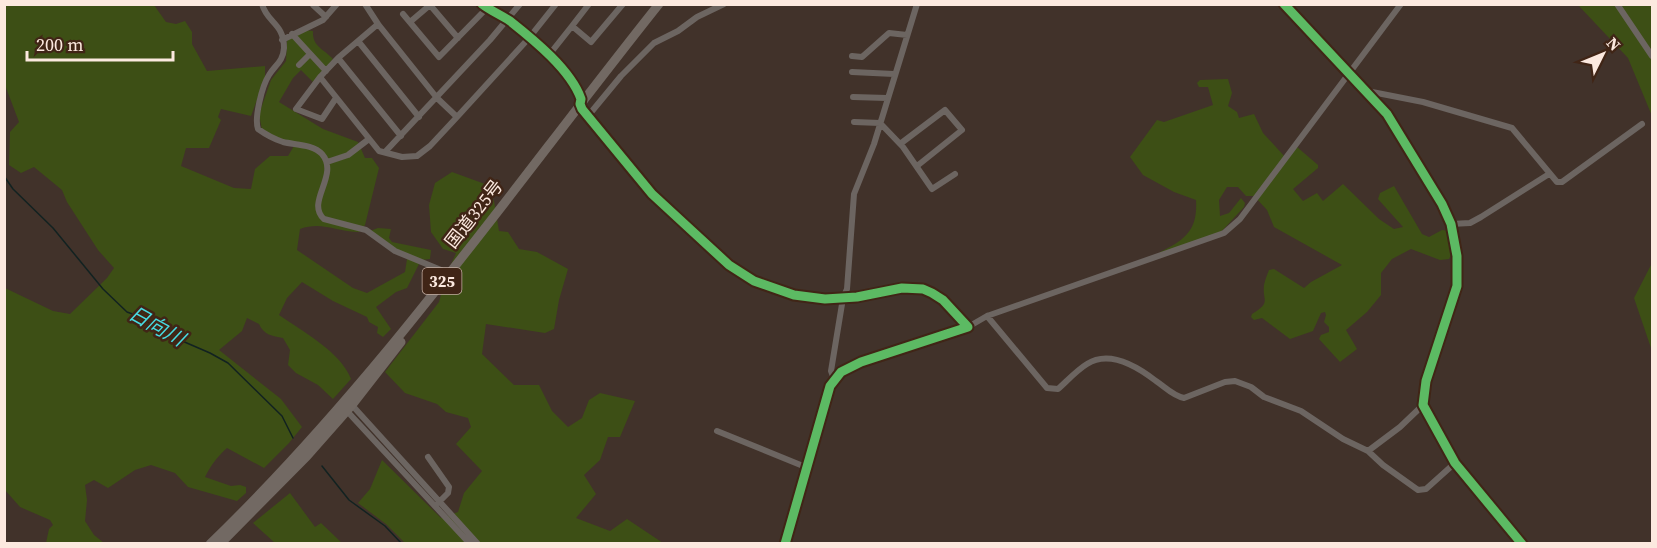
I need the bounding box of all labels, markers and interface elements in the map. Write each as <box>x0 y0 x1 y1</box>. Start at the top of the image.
scale bar <box>27 24 172 62</box>
north arrow <box>1573 24 1633 84</box>
text: 200 m <box>36 32 83 57</box>
text: N <box>1602 32 1626 56</box>
street label: 国道325号 <box>439 174 508 253</box>
road number: 325 <box>422 268 462 294</box>
water label: 日向川 <box>124 299 192 354</box>

